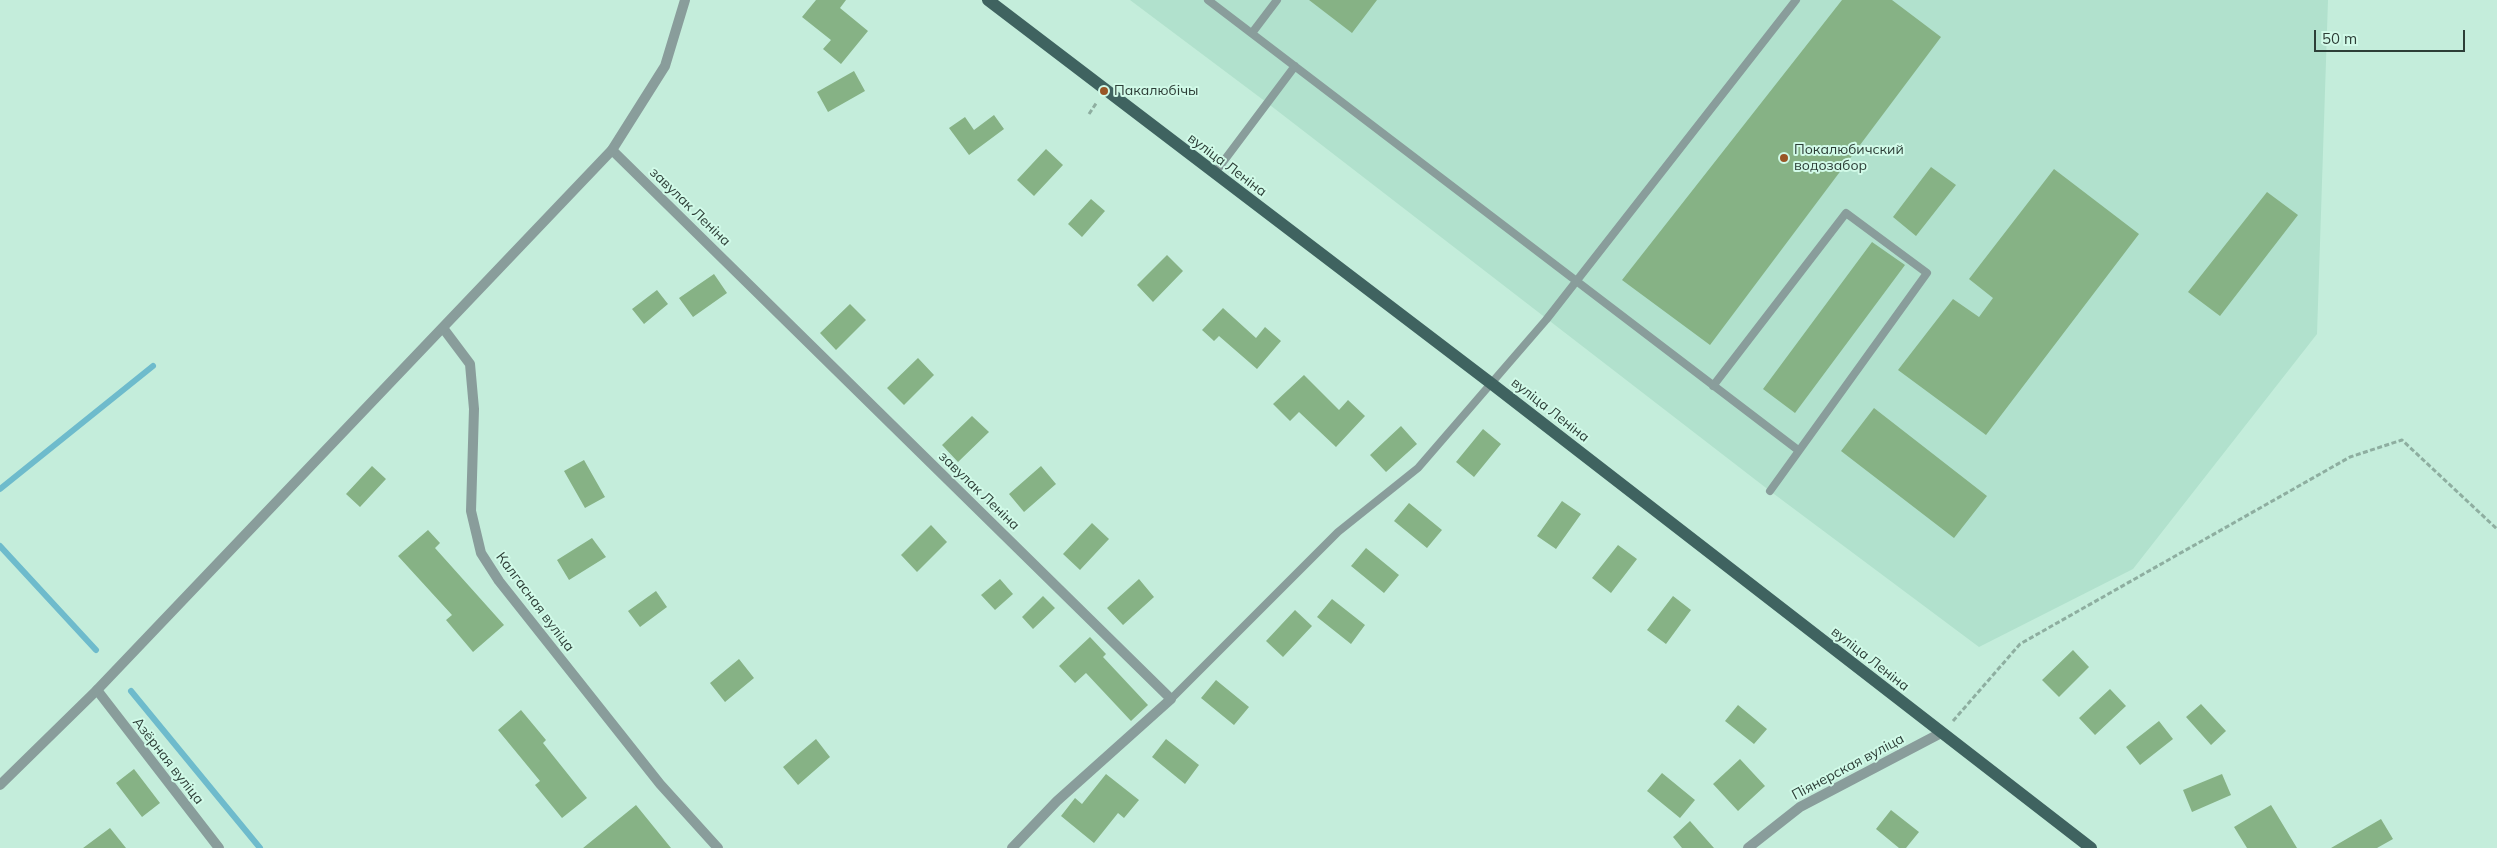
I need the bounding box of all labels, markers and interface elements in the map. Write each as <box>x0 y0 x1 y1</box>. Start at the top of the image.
scale bar <box>2317 20 2468 52</box>
text: 50 m <box>2322 29 2357 48</box>
place label: Пакалюбічы <box>1114 83 1198 99</box>
marker: Пакалюбічы <box>1098 85 1110 97</box>
street label: вуліца Леніна <box>1184 130 1270 200</box>
place label: Покалюбичский водозабор <box>1794 142 1904 174</box>
marker: Покалюбичский водозабор <box>1778 152 1790 164</box>
street label: завулак Леніна <box>646 164 734 250</box>
street label: вуліца Леніна <box>1508 374 1592 446</box>
street label: завулак Леніна <box>935 448 1023 534</box>
street label: Калгасная вуліца <box>492 549 578 655</box>
street label: вуліца Леніна <box>1828 623 1912 695</box>
street label: Азёрная вуліца <box>129 714 207 808</box>
street label: Піянерская вуліца <box>1789 730 1907 804</box>

